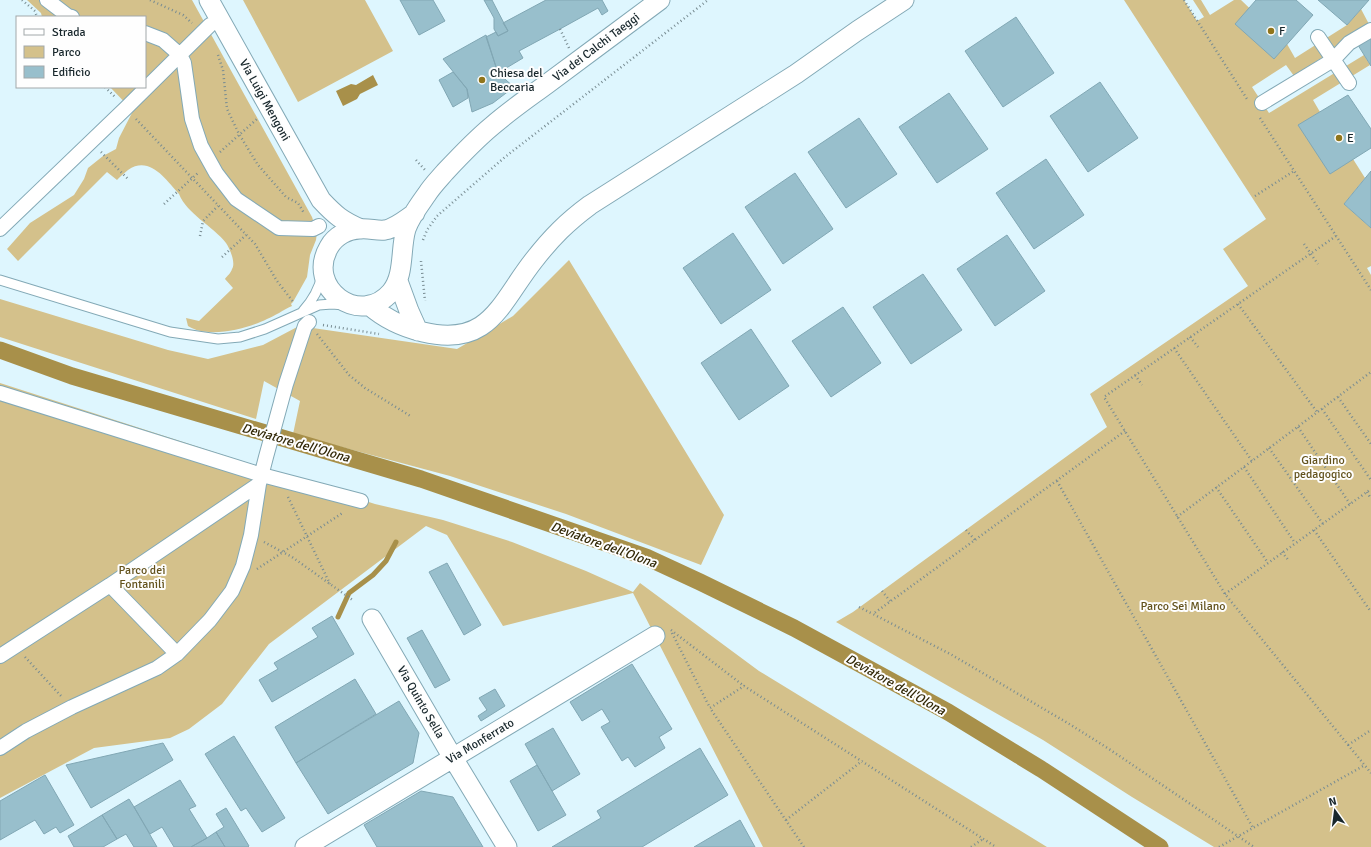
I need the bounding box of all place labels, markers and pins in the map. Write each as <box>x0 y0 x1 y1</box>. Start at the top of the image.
place label: F <box>1279 24 1285 39</box>
marker: F <box>1266 26 1276 36</box>
place label: Chiesa del Beccaria <box>490 66 543 95</box>
marker: Chiesa del Beccaria <box>477 75 487 85</box>
place label: E <box>1347 131 1354 146</box>
marker: E <box>1334 133 1344 143</box>

